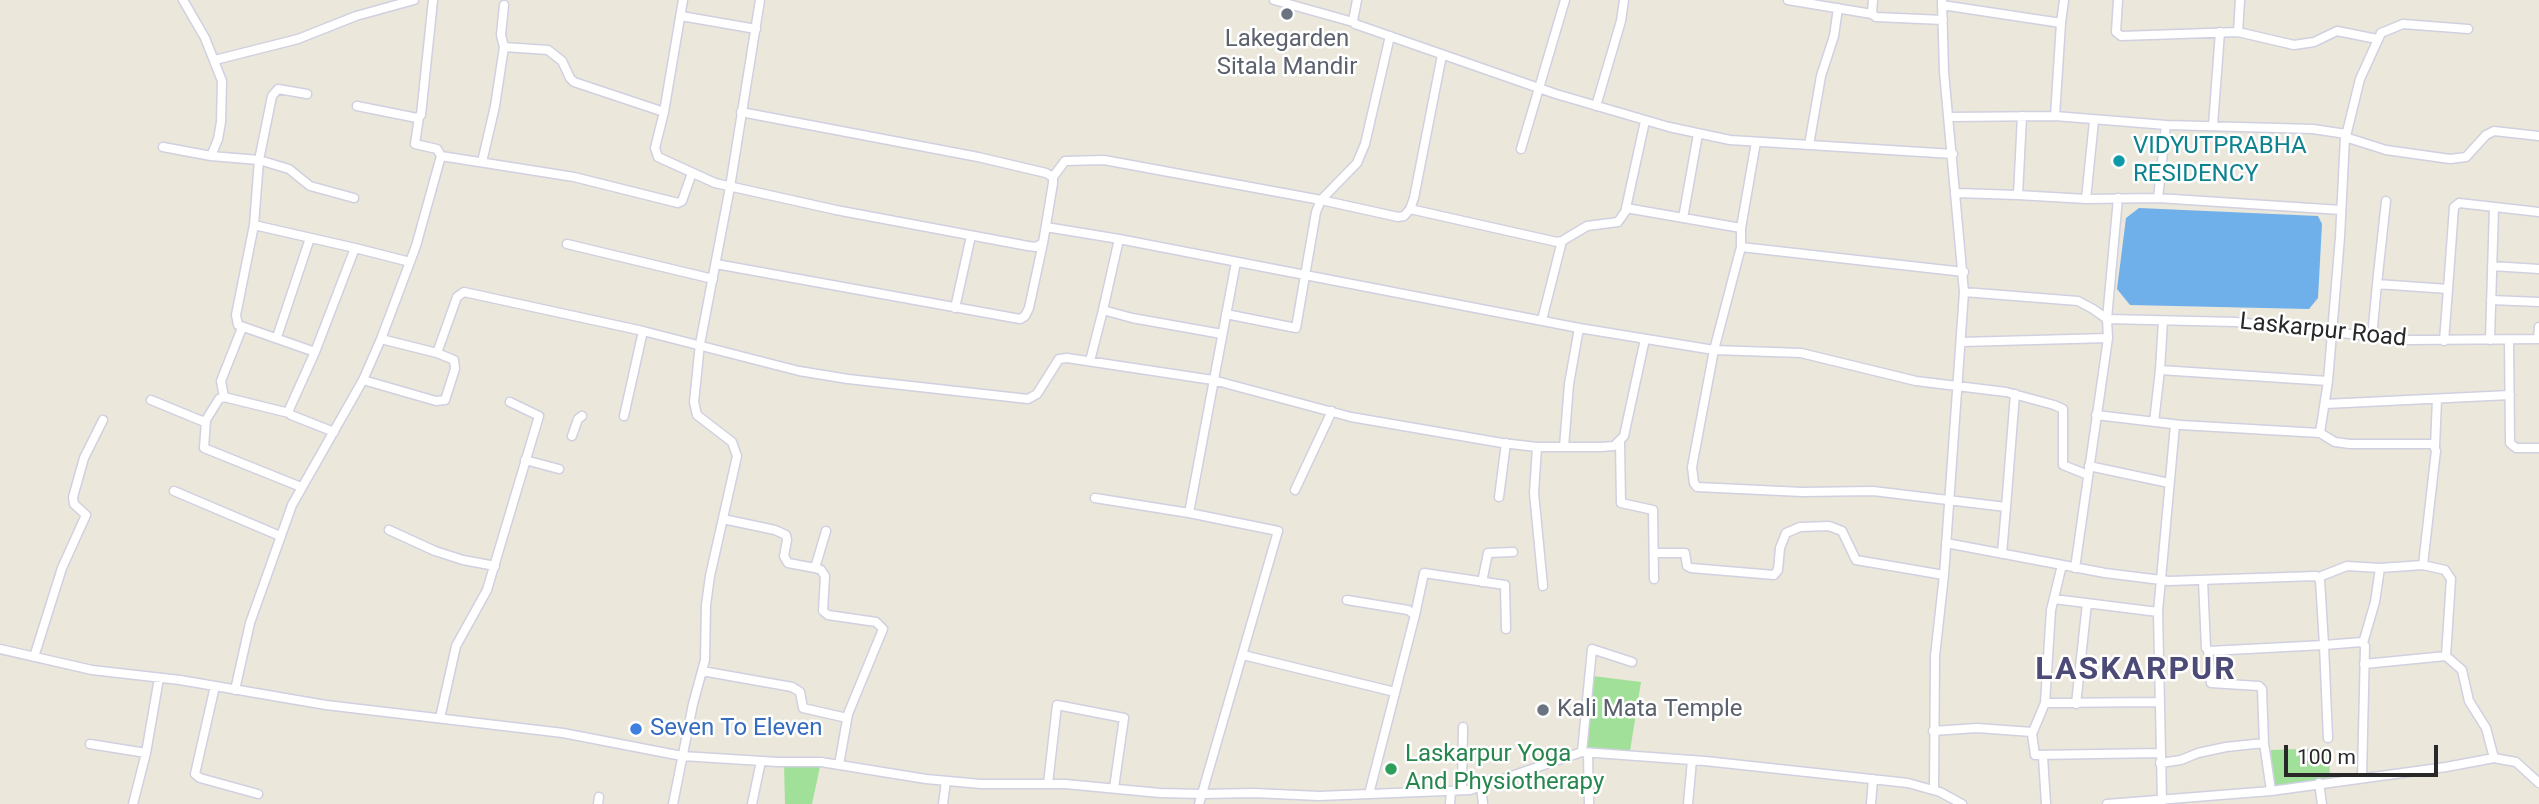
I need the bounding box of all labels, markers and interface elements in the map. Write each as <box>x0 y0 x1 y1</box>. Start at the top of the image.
marker: Lakegarden Sitala Mandir <box>1279 6 1295 22</box>
place label: Lakegarden Sitala Mandir <box>1217 26 1357 82</box>
place label: VIDYUTPRABHA RESIDENCY <box>2133 133 2307 189</box>
marker: VIDYUTPRABHA RESIDENCY <box>2111 153 2127 169</box>
street label: Laskarpur Road <box>2238 308 2408 354</box>
district label: LASKARPUR <box>2036 652 2236 690</box>
place label: Kali Mata Temple <box>1557 696 1743 724</box>
marker: Kali Mata Temple <box>1535 702 1551 718</box>
place label: Seven To Eleven <box>650 715 823 743</box>
marker: Seven To Eleven <box>628 721 644 737</box>
scale bar <box>2287 730 2441 774</box>
place label: Laskarpur Yoga And Physiotherapy <box>1405 741 1604 797</box>
text: 100 m <box>2297 745 2356 769</box>
marker: Laskarpur Yoga And Physiotherapy <box>1383 761 1399 777</box>

